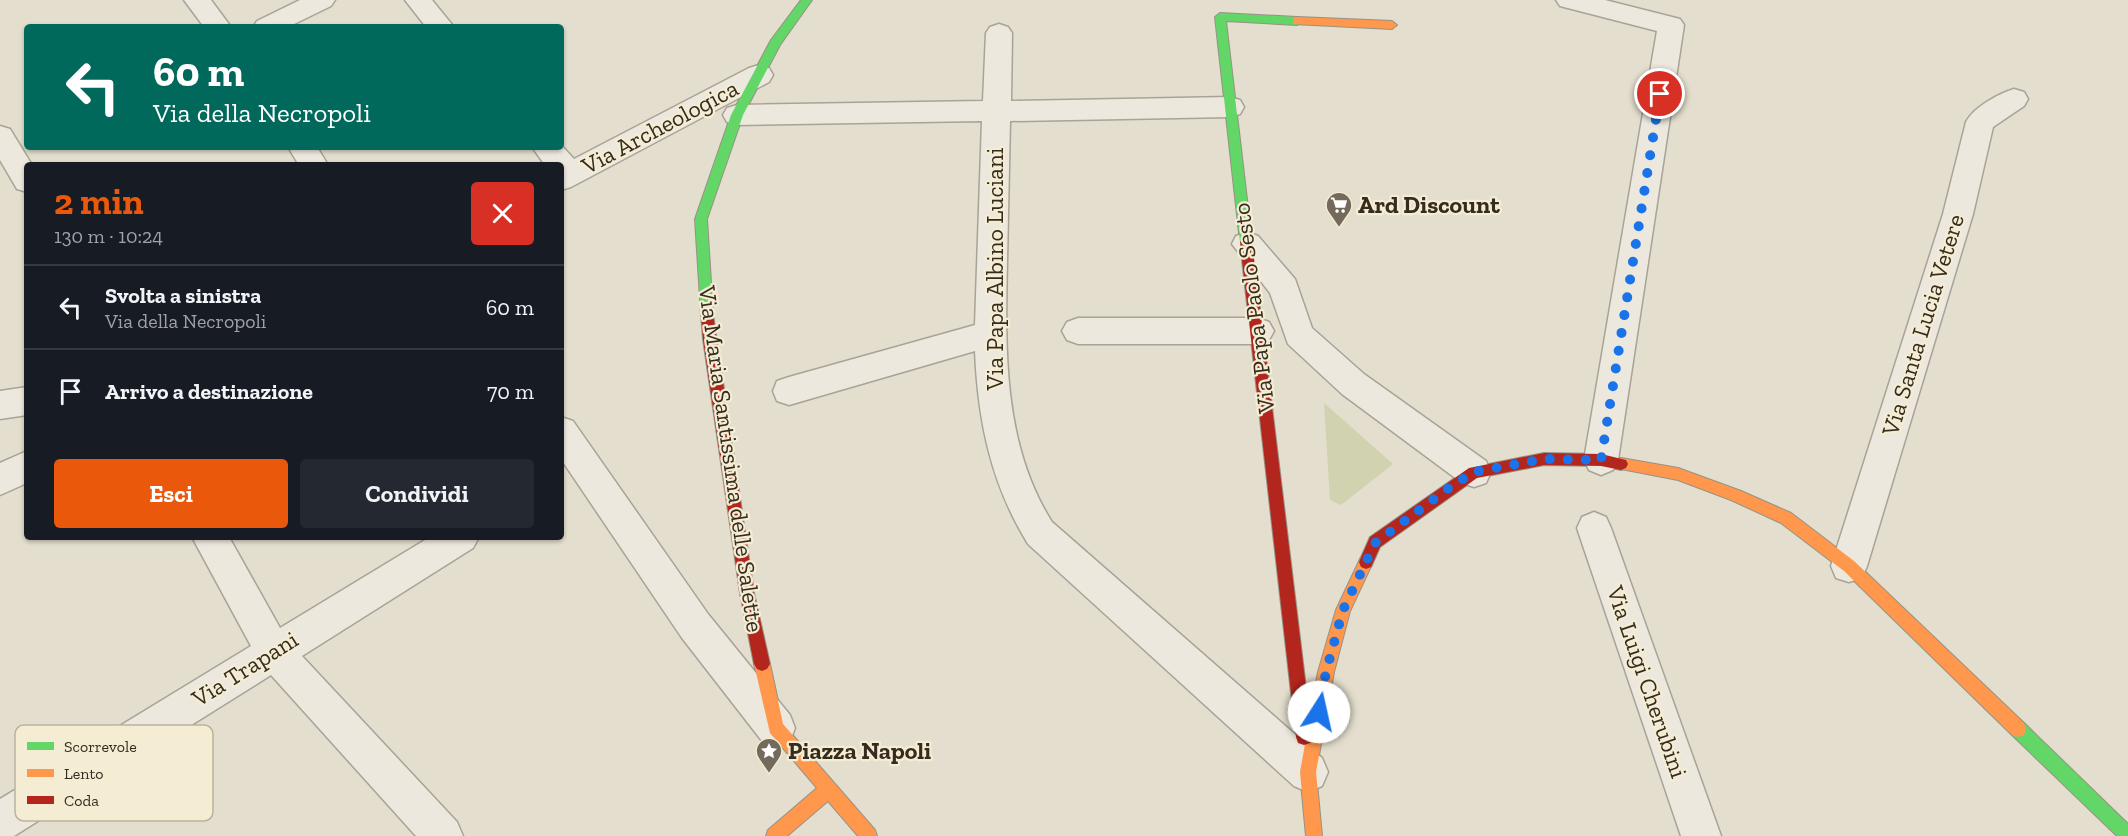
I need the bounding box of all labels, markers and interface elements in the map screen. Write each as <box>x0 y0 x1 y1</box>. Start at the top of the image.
text: 60 m <box>153 46 244 97</box>
icon: left <box>54 48 132 126</box>
pin <box>1634 68 1685 119</box>
street label: Via Archeologica <box>576 73 743 180</box>
icon: arrive <box>1643 77 1676 110</box>
text: Via della Necropoli <box>153 97 371 129</box>
street label: Via Papa Albino Luciani <box>980 147 1009 391</box>
text: 2 min <box>54 180 144 223</box>
button: close <box>471 182 534 245</box>
supermarket icon: Ard Discount <box>1324 190 1354 228</box>
place label: Ard Discount <box>1358 190 1500 219</box>
street label: Via Papa Paolo Sesto <box>1226 201 1281 416</box>
street label: Via Santa Lucia Vetere <box>1875 211 1970 440</box>
text: 130 m · 10:24 <box>54 224 163 248</box>
text: Svolta a sinistra <box>105 282 261 309</box>
street label: Via Maria Santissima delle Salette <box>693 283 770 634</box>
icon: left <box>54 291 87 324</box>
text: 60 m <box>486 294 534 321</box>
text: Via della Necropoli <box>105 309 266 333</box>
icon: arrive <box>54 375 87 408</box>
text: Arrivo a destinazione <box>105 378 313 405</box>
text: 70 m <box>487 378 534 405</box>
button: Esci <box>54 459 288 528</box>
button: Condividi <box>300 459 534 528</box>
street label: Via Luigi Cherubini <box>1601 581 1694 782</box>
street label: Via Trapani <box>185 624 303 713</box>
position arrow <box>1287 680 1351 744</box>
legend <box>15 725 213 821</box>
place icon: Piazza Napoli <box>754 736 784 774</box>
place label: Piazza Napoli <box>788 736 931 765</box>
text: Scorrevole <box>64 737 137 756</box>
text: Lento <box>64 764 104 783</box>
text: Coda <box>64 791 99 810</box>

